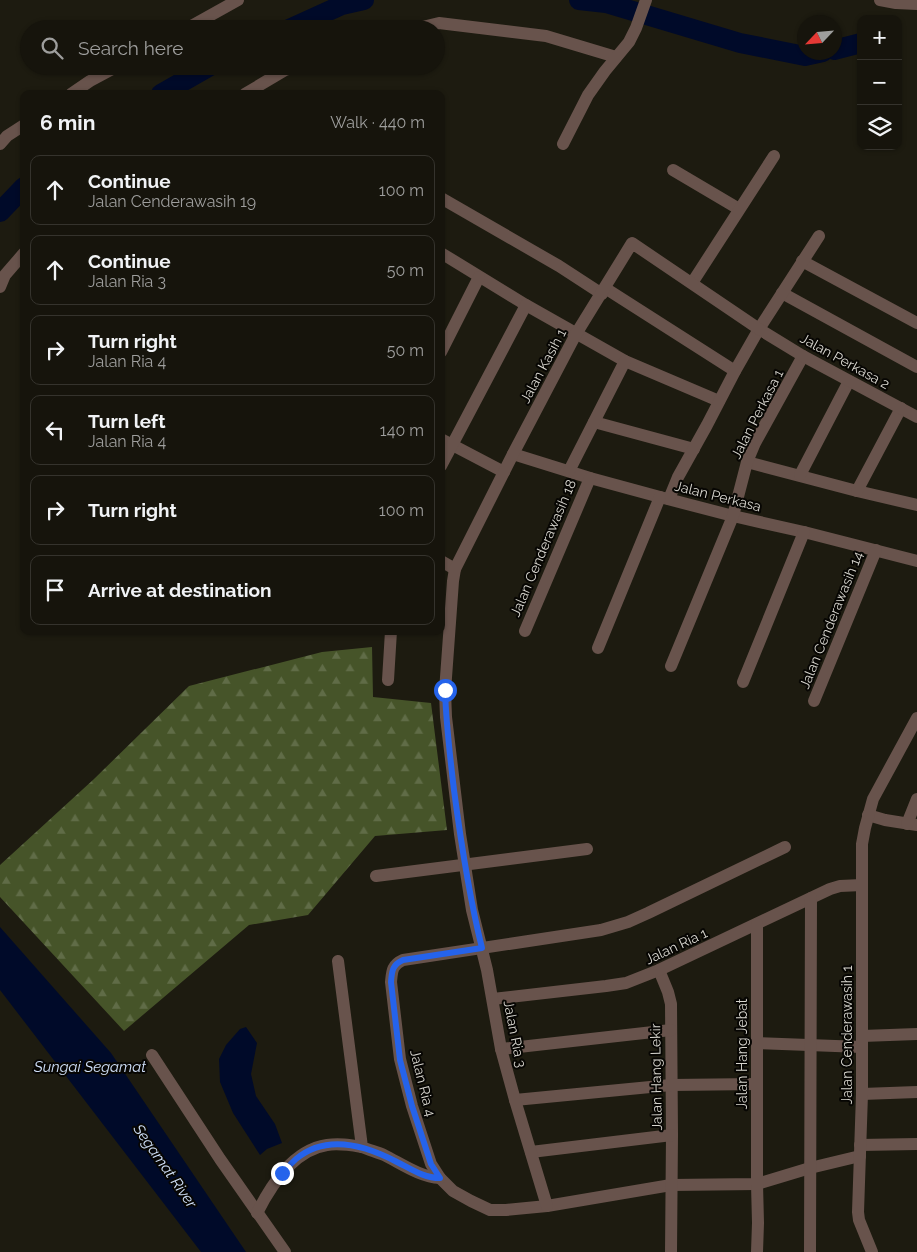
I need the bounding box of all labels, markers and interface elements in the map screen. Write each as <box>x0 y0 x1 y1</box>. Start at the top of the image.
north arrow <box>797 15 842 60</box>
map controls <box>857 15 902 150</box>
button: + <box>857 15 902 60</box>
search box <box>20 20 445 75</box>
icon: search <box>38 34 66 62</box>
text: Search here <box>78 37 184 59</box>
button: − <box>857 60 902 105</box>
button: layers <box>857 105 902 150</box>
text: 6 min <box>40 110 95 135</box>
text: Walk · 440 m <box>330 113 425 132</box>
text: Continue <box>88 170 171 192</box>
icon: ahead <box>41 176 69 204</box>
text: 100 m <box>379 181 424 200</box>
text: Jalan Cenderawasih 19 <box>88 192 256 211</box>
text: Continue <box>88 250 171 272</box>
icon: ahead <box>41 256 69 284</box>
text: 50 m <box>387 261 424 280</box>
text: Jalan Ria 3 <box>88 272 166 291</box>
street label: Jalan Kasih 1 <box>517 326 569 406</box>
text: Turn right <box>88 330 177 352</box>
street label: Jalan Perkasa 2 <box>798 330 892 392</box>
icon: right <box>41 336 69 364</box>
text: 50 m <box>387 341 424 360</box>
text: Jalan Ria 4 <box>88 352 166 371</box>
street label: Jalan Perkasa 1 <box>728 367 786 461</box>
text: Turn left <box>88 410 165 432</box>
icon: left <box>41 416 69 444</box>
text: 140 m <box>380 421 424 440</box>
text: Jalan Ria 4 <box>88 432 166 451</box>
street label: Jalan Cenderawasih 18 <box>507 477 579 619</box>
street label: Jalan Perkasa <box>673 478 763 514</box>
icon: right <box>41 496 69 524</box>
text: Turn right <box>88 499 177 521</box>
text: 100 m <box>379 501 424 520</box>
street label: Jalan Cenderawasih 14 <box>796 549 866 691</box>
icon: arrive <box>41 576 69 604</box>
text: Arrive at destination <box>88 579 272 601</box>
route start <box>434 679 457 702</box>
street label: Jalan Ria 1 <box>642 925 710 967</box>
street label: Jalan Cenderawasih 1 <box>839 966 855 1104</box>
street label: Jalan Hang Jebat <box>734 998 750 1110</box>
street label: Jalan Ria 3 <box>501 999 529 1069</box>
street label: Jalan Hang Lekir <box>647 1023 665 1131</box>
street label: Jalan Ria 4 <box>407 1048 439 1118</box>
water label: Sungai Segamat <box>33 1058 146 1076</box>
water label: Segamat River <box>129 1120 201 1212</box>
route end <box>271 1162 294 1185</box>

